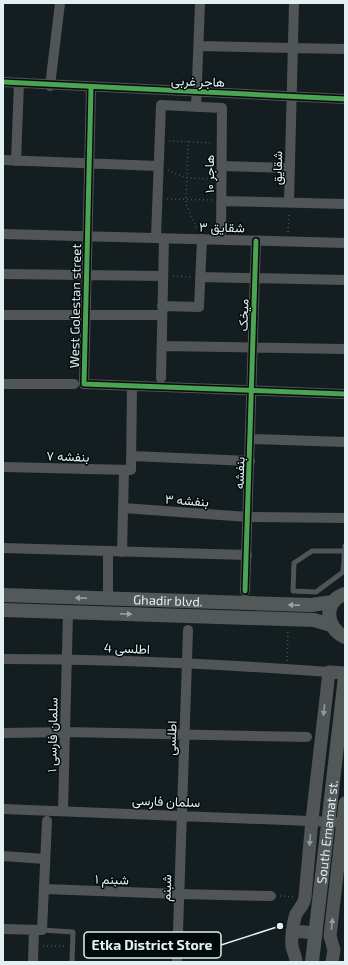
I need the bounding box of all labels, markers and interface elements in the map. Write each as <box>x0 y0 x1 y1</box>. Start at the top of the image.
street label: هاجر غربی <box>171 72 225 91</box>
street label: شقایق <box>269 151 286 185</box>
street label: هاجر ۱۰ <box>201 155 218 193</box>
street label: شقایق ۳ <box>199 219 245 236</box>
street label: West Golestan street <box>66 244 84 368</box>
street label: میخک <box>234 298 252 332</box>
street label: بنفشه ۷ <box>46 447 90 465</box>
street label: بنفشه <box>230 456 248 489</box>
street label: بنفشه ۳ <box>165 490 210 510</box>
street label: Ghadir blvd. <box>133 591 203 609</box>
one-way arrow <box>75 594 87 601</box>
one-way arrow <box>287 602 300 608</box>
one-way arrow <box>120 611 132 618</box>
street label: اطلسی 4 <box>104 639 150 658</box>
street label: سلمان فارسی ۱ <box>43 697 62 773</box>
one-way arrow <box>321 704 327 716</box>
street label: اطلسی <box>162 720 181 756</box>
street label: South Emamat st. <box>313 779 341 885</box>
street label: سلمان فارسی <box>132 792 200 811</box>
one-way arrow <box>307 834 314 846</box>
street label: شبنم ۱ <box>95 870 129 889</box>
street label: شبنم <box>158 874 175 902</box>
one-way arrow <box>328 918 335 930</box>
callout: Etka District Store <box>84 932 221 958</box>
text: Etka District Store <box>92 936 213 953</box>

